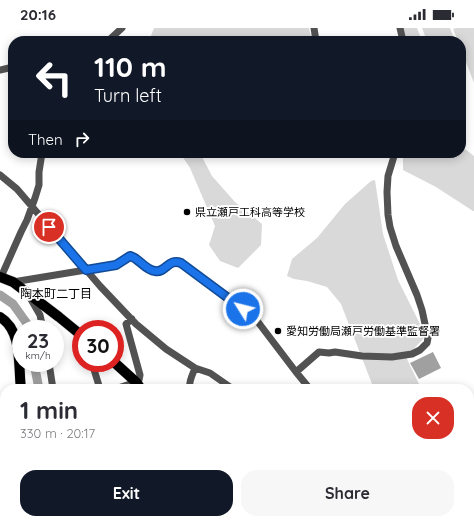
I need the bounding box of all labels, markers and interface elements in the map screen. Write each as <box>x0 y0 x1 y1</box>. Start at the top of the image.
text: 20:16 <box>20 5 56 24</box>
text: 110 m <box>94 49 167 84</box>
icon: left <box>28 52 80 104</box>
text: Turn left <box>94 84 162 107</box>
icon: right <box>71 128 93 150</box>
text: Then <box>28 130 63 149</box>
place label: 県立瀬戸工科高等学校 <box>195 205 305 219</box>
marker: 県立瀬戸工科高等学校 <box>182 207 192 217</box>
pin <box>32 210 66 244</box>
icon: arrive <box>38 216 60 238</box>
district label: 陶本町二丁目 <box>20 286 92 301</box>
position arrow <box>222 288 264 330</box>
speed limit sign: 30 <box>72 320 124 372</box>
place label: 愛知労働局瀬戸労働基準監督署 <box>286 324 440 338</box>
marker: 愛知労働局瀬戸労働基準監督署 <box>273 326 283 336</box>
text: 23 <box>27 328 49 353</box>
text: km/h <box>25 349 51 362</box>
text: 1 min <box>20 395 78 425</box>
button: close <box>412 397 454 439</box>
text: 330 m · 20:17 <box>20 425 95 441</box>
button: Exit <box>20 470 233 516</box>
button: Share <box>241 470 454 516</box>

